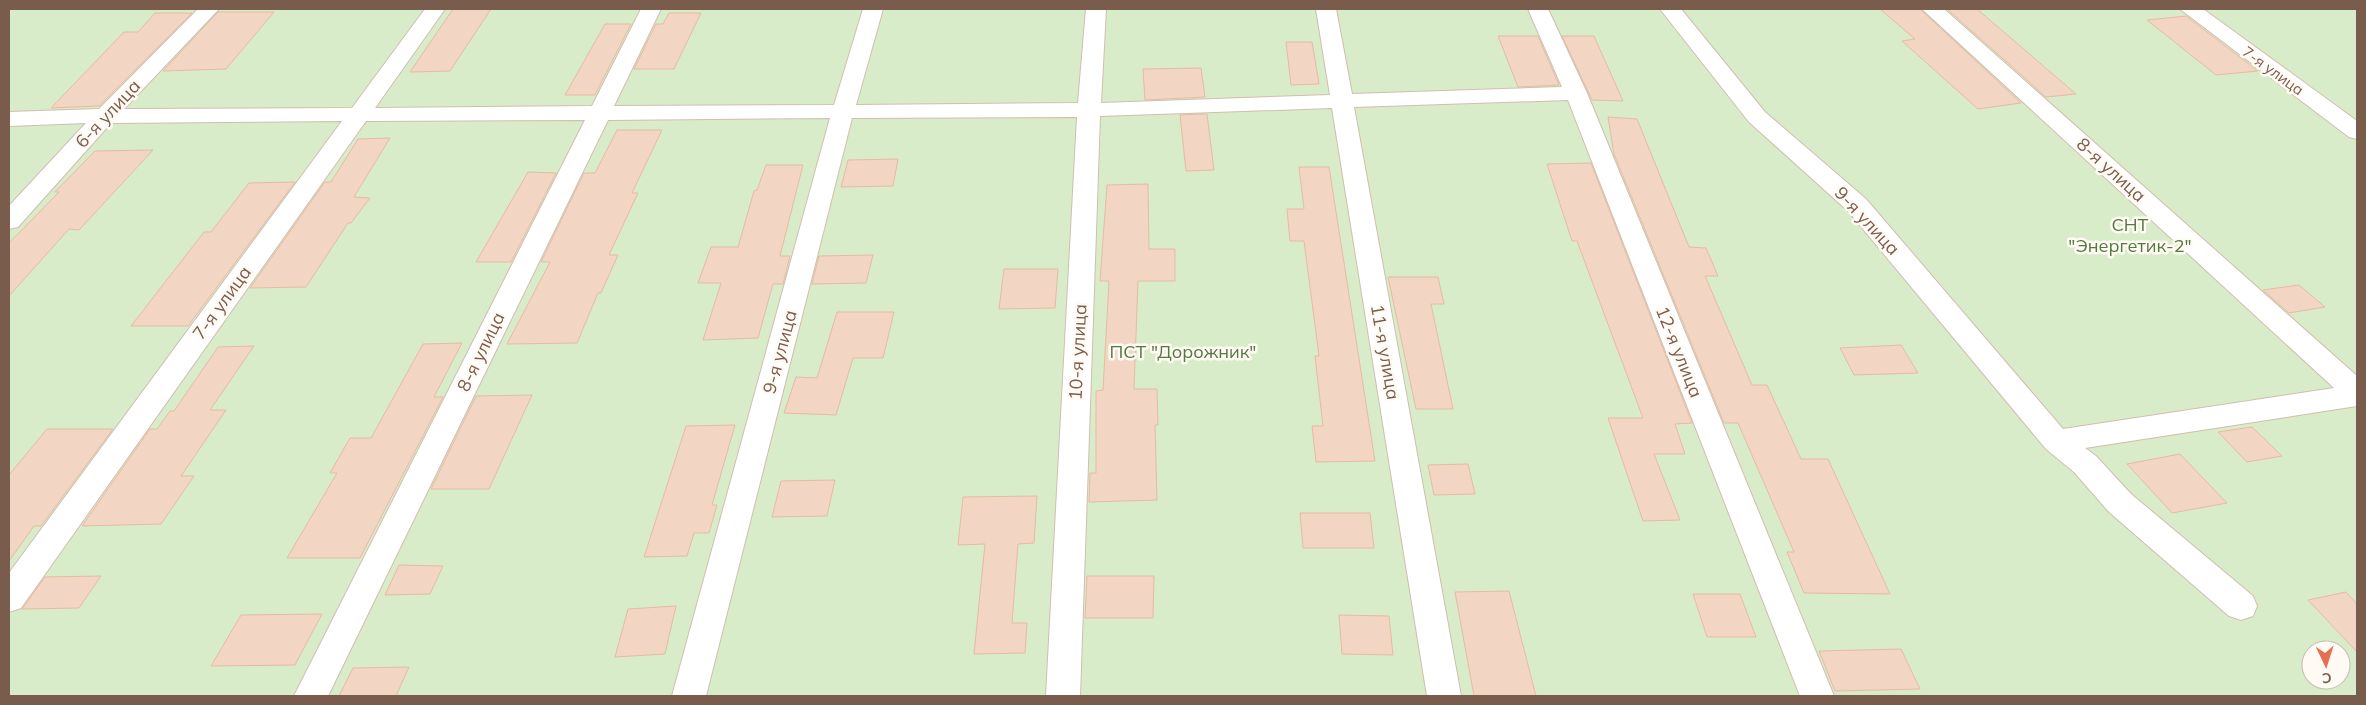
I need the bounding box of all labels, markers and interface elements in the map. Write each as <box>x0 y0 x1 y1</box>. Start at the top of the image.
street label: 7-я улица <box>2239 42 2308 99</box>
street label: 6-я улица <box>70 75 145 153</box>
street label: 8-я улица <box>2072 132 2151 207</box>
street label: 9-я улица <box>1830 182 1905 260</box>
park label: СHТ "Энергетик-2" <box>2068 213 2192 257</box>
street label: 7-я улица <box>187 261 256 344</box>
street label: 11-я улица <box>1366 302 1405 401</box>
street label: 10-я улица <box>1063 303 1092 401</box>
street label: 12-я улица <box>1651 303 1708 401</box>
street label: 8-я улица <box>451 308 510 395</box>
street label: 9-я улица <box>757 308 802 396</box>
park label: ПСТ "Дорожник" <box>1110 340 1256 363</box>
north arrow <box>2301 640 2351 690</box>
text: С <box>2321 669 2332 687</box>

